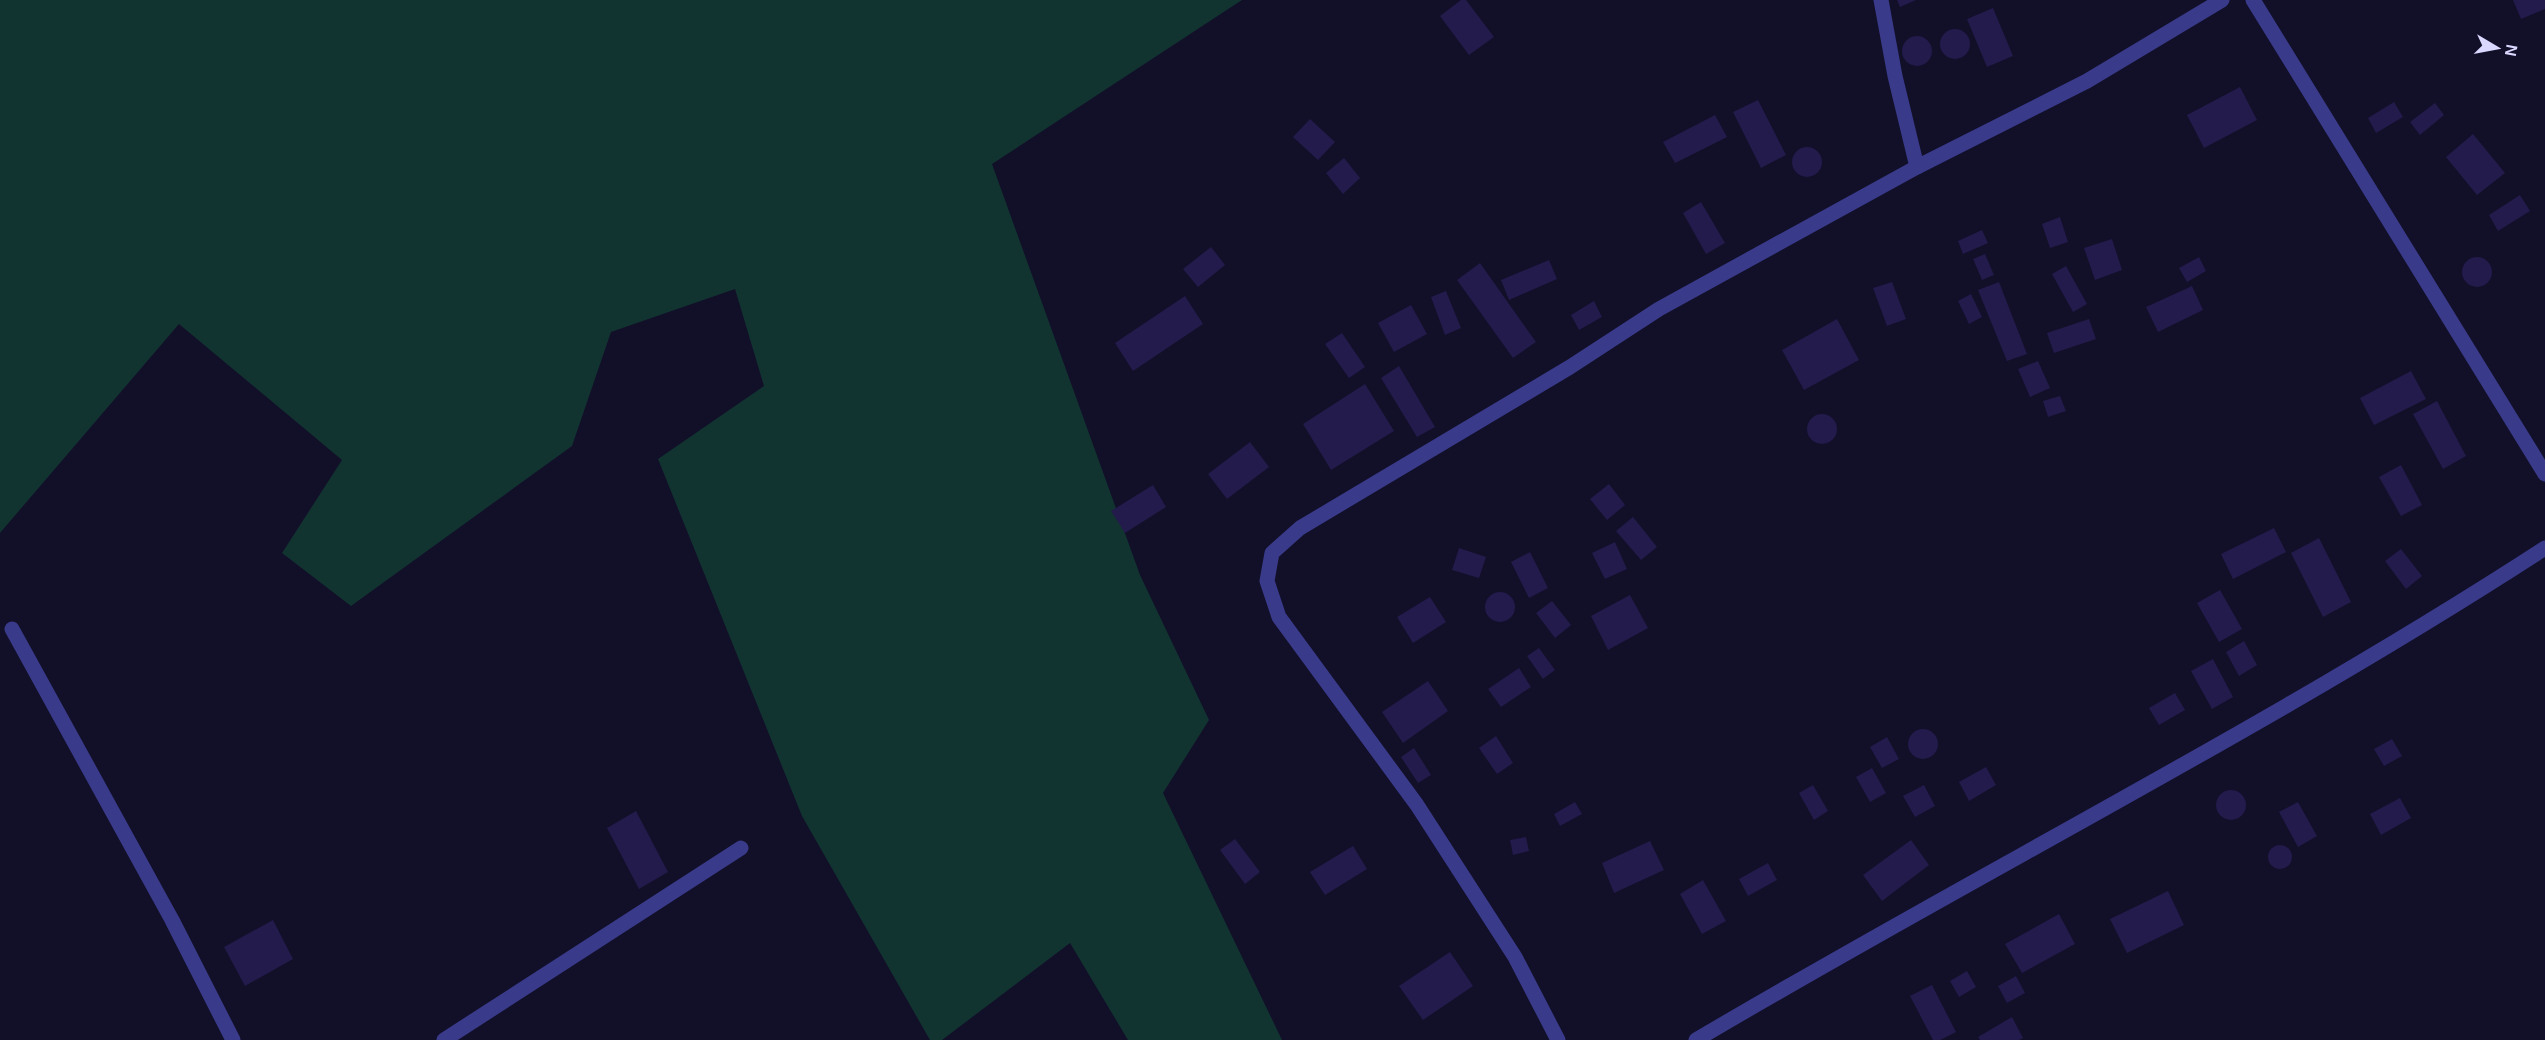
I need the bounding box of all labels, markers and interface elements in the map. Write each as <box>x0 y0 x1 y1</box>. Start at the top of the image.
north arrow <box>2467 18 2527 78</box>
text: N <box>2502 43 2521 58</box>

